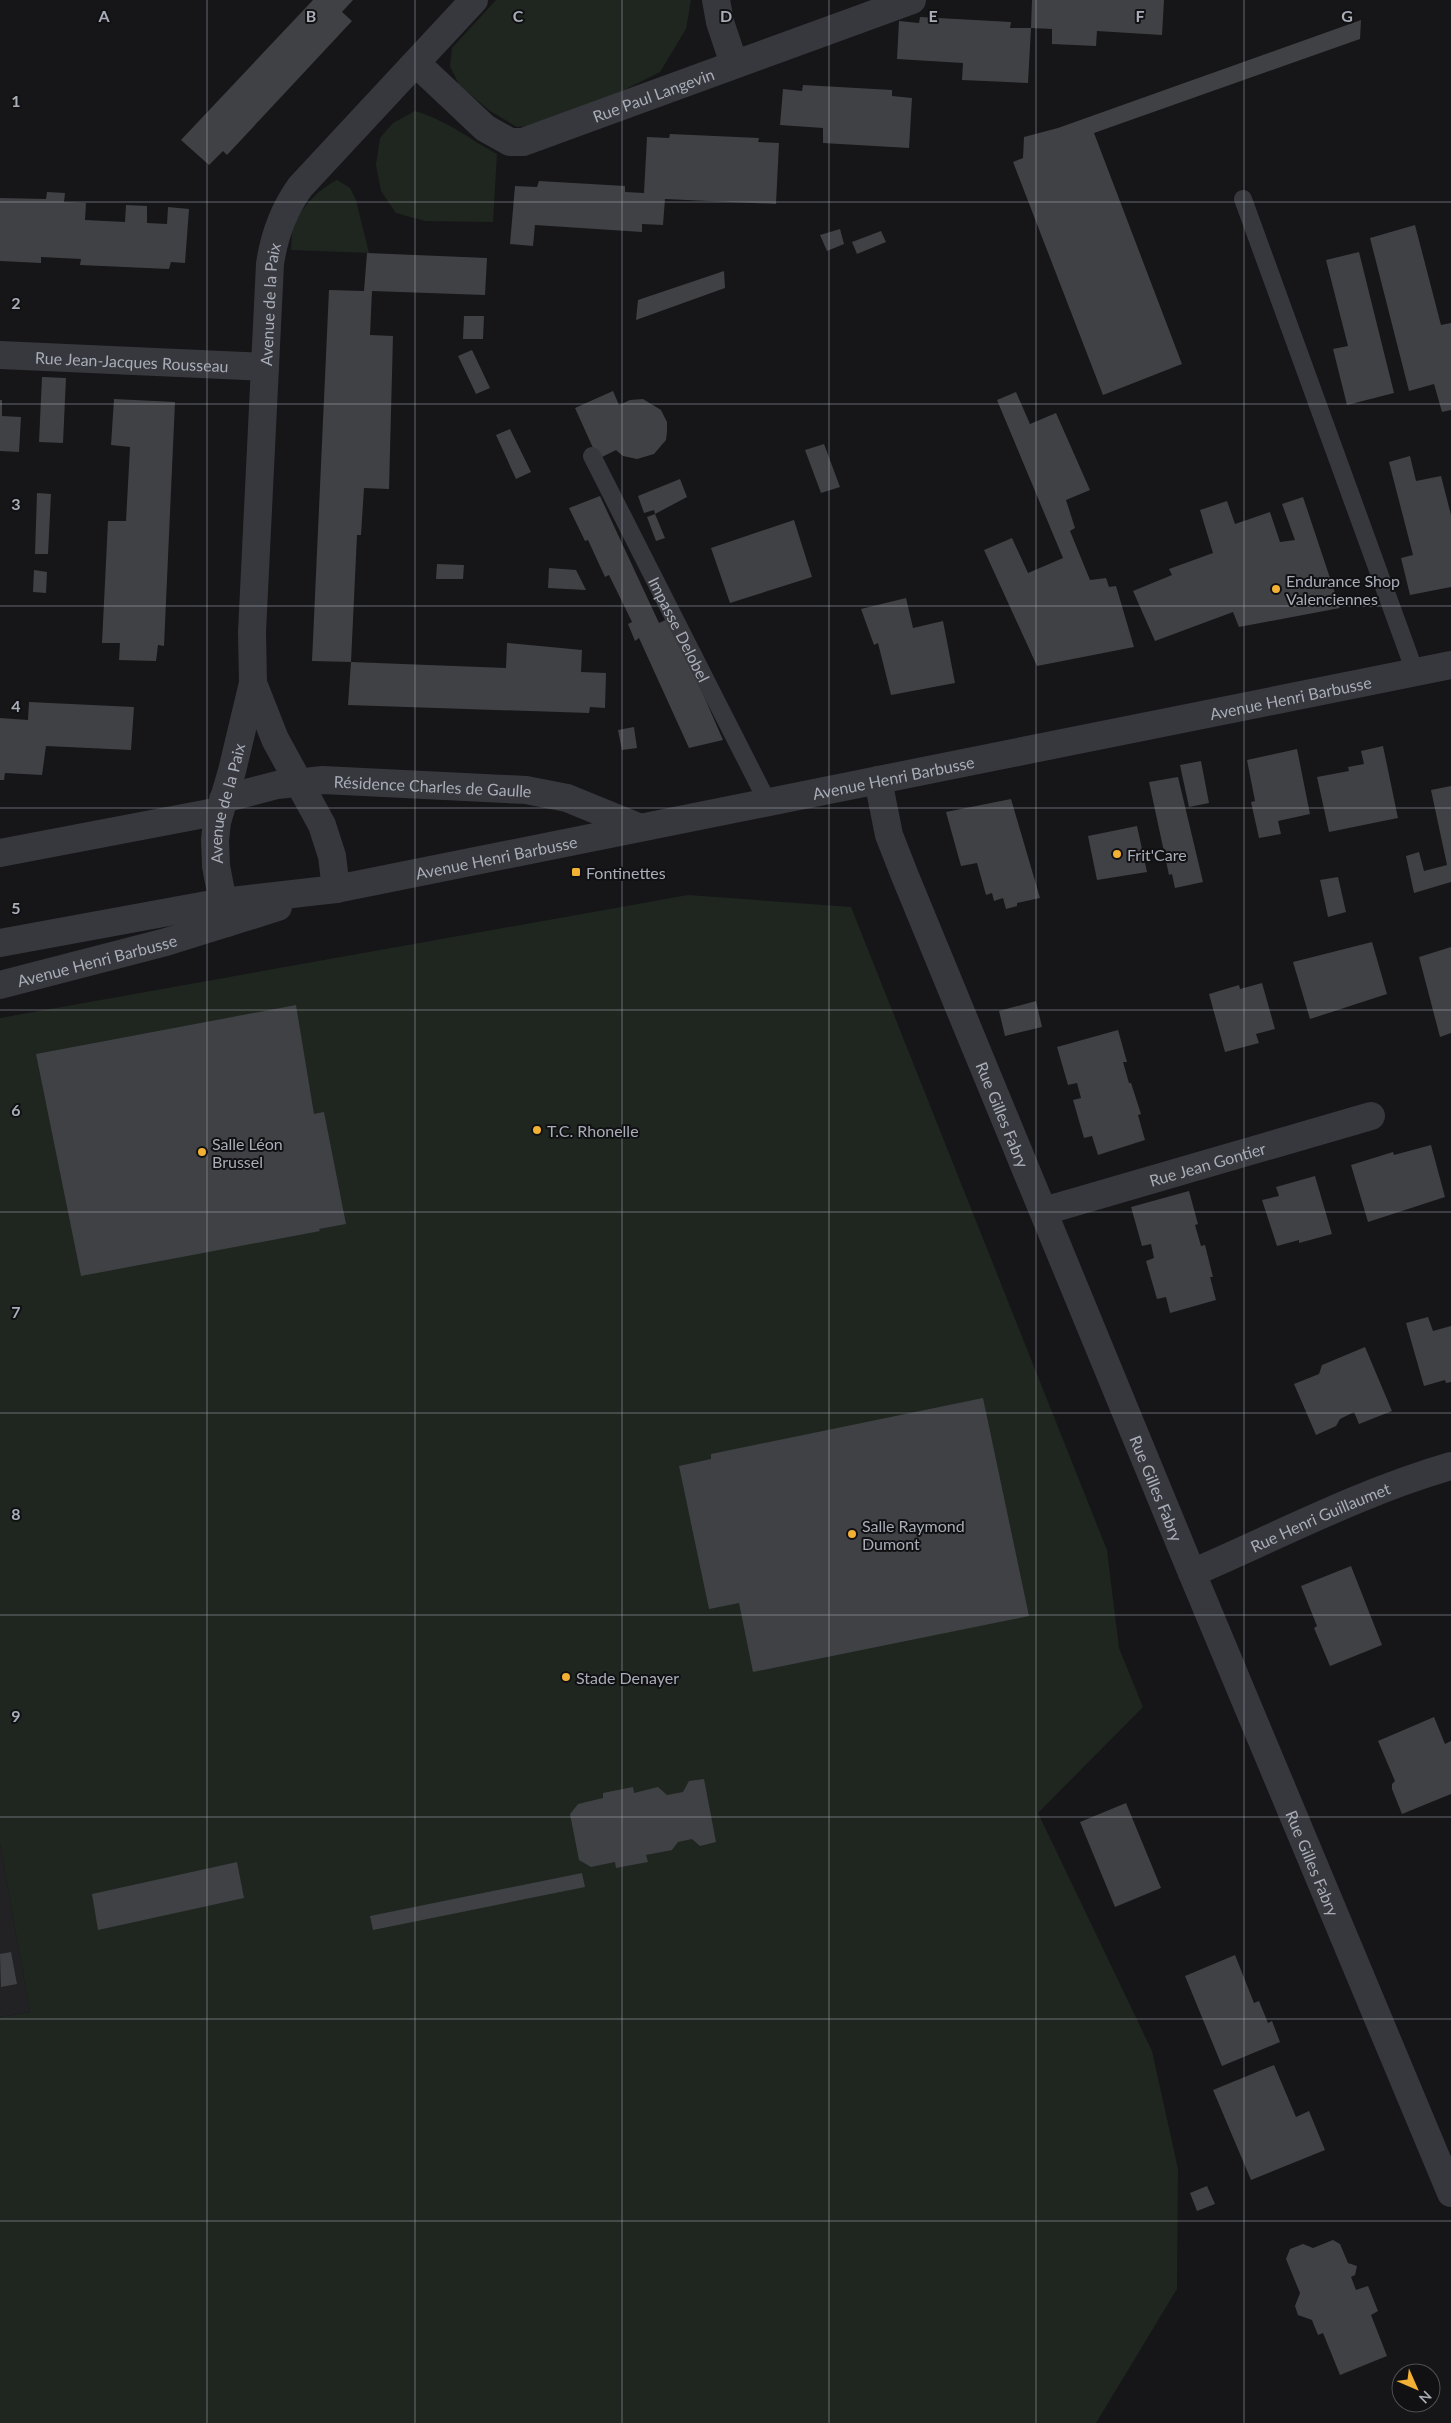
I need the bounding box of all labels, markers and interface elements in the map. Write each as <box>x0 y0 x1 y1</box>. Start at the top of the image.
text: A <box>97 6 110 25</box>
text: B <box>306 6 316 25</box>
text: C <box>513 6 524 25</box>
text: D <box>720 6 732 25</box>
text: E <box>928 6 938 25</box>
text: F <box>1135 6 1145 25</box>
text: G <box>1341 6 1353 25</box>
street label: Rue Paul Langevin <box>590 64 717 125</box>
text: 1 <box>11 91 21 110</box>
street label: Avenue de la Paix <box>256 241 283 366</box>
text: 2 <box>11 293 21 312</box>
street label: Rue Jean-Jacques Rousseau <box>35 347 229 375</box>
text: 3 <box>11 494 21 513</box>
place label: Endurance Shop Valenciennes <box>1286 571 1400 608</box>
street label: Impasse Delobel <box>645 573 714 685</box>
marker: Endurance Shop Valenciennes <box>1270 583 1282 595</box>
street label: Avenue Henri Barbusse <box>1208 672 1373 723</box>
text: 4 <box>11 696 21 715</box>
street label: Avenue de la Paix <box>205 741 248 864</box>
street label: Avenue Henri Barbusse <box>811 752 976 803</box>
street label: Résidence Charles de Gaulle <box>333 771 533 800</box>
street label: Avenue Henri Barbusse <box>414 831 579 882</box>
place label: Frit'Care <box>1127 845 1187 864</box>
marker: Frit'Care <box>1111 848 1123 860</box>
place label: Fontinettes <box>586 863 666 882</box>
marker: Fontinettes <box>570 866 582 878</box>
text: 5 <box>11 898 21 917</box>
street label: Avenue Henri Barbusse <box>15 930 179 990</box>
street label: Rue Gilles Fabry <box>973 1059 1034 1171</box>
text: 6 <box>11 1100 21 1119</box>
place label: T.C. Rhonelle <box>547 1121 639 1140</box>
marker: T.C. Rhonelle <box>531 1124 543 1136</box>
place label: Salle Léon Brussel <box>212 1134 283 1171</box>
street label: Rue Jean Gontier <box>1147 1138 1268 1189</box>
marker: Salle Léon Brussel <box>196 1146 208 1158</box>
text: 7 <box>11 1302 21 1321</box>
street label: Rue Gilles Fabry <box>1127 1432 1188 1544</box>
street label: Rue Henri Guillaumet <box>1247 1478 1393 1555</box>
text: 8 <box>11 1504 21 1523</box>
place label: Salle Raymond Dumont <box>862 1516 965 1553</box>
marker: Salle Raymond Dumont <box>846 1528 858 1540</box>
place label: Stade Denayer <box>576 1668 679 1687</box>
marker: Stade Denayer <box>560 1671 572 1683</box>
text: 9 <box>11 1706 21 1725</box>
street label: Rue Gilles Fabry <box>1283 1807 1344 1919</box>
north arrow <box>1391 2363 1441 2413</box>
text: N <box>1416 2388 1435 2407</box>

